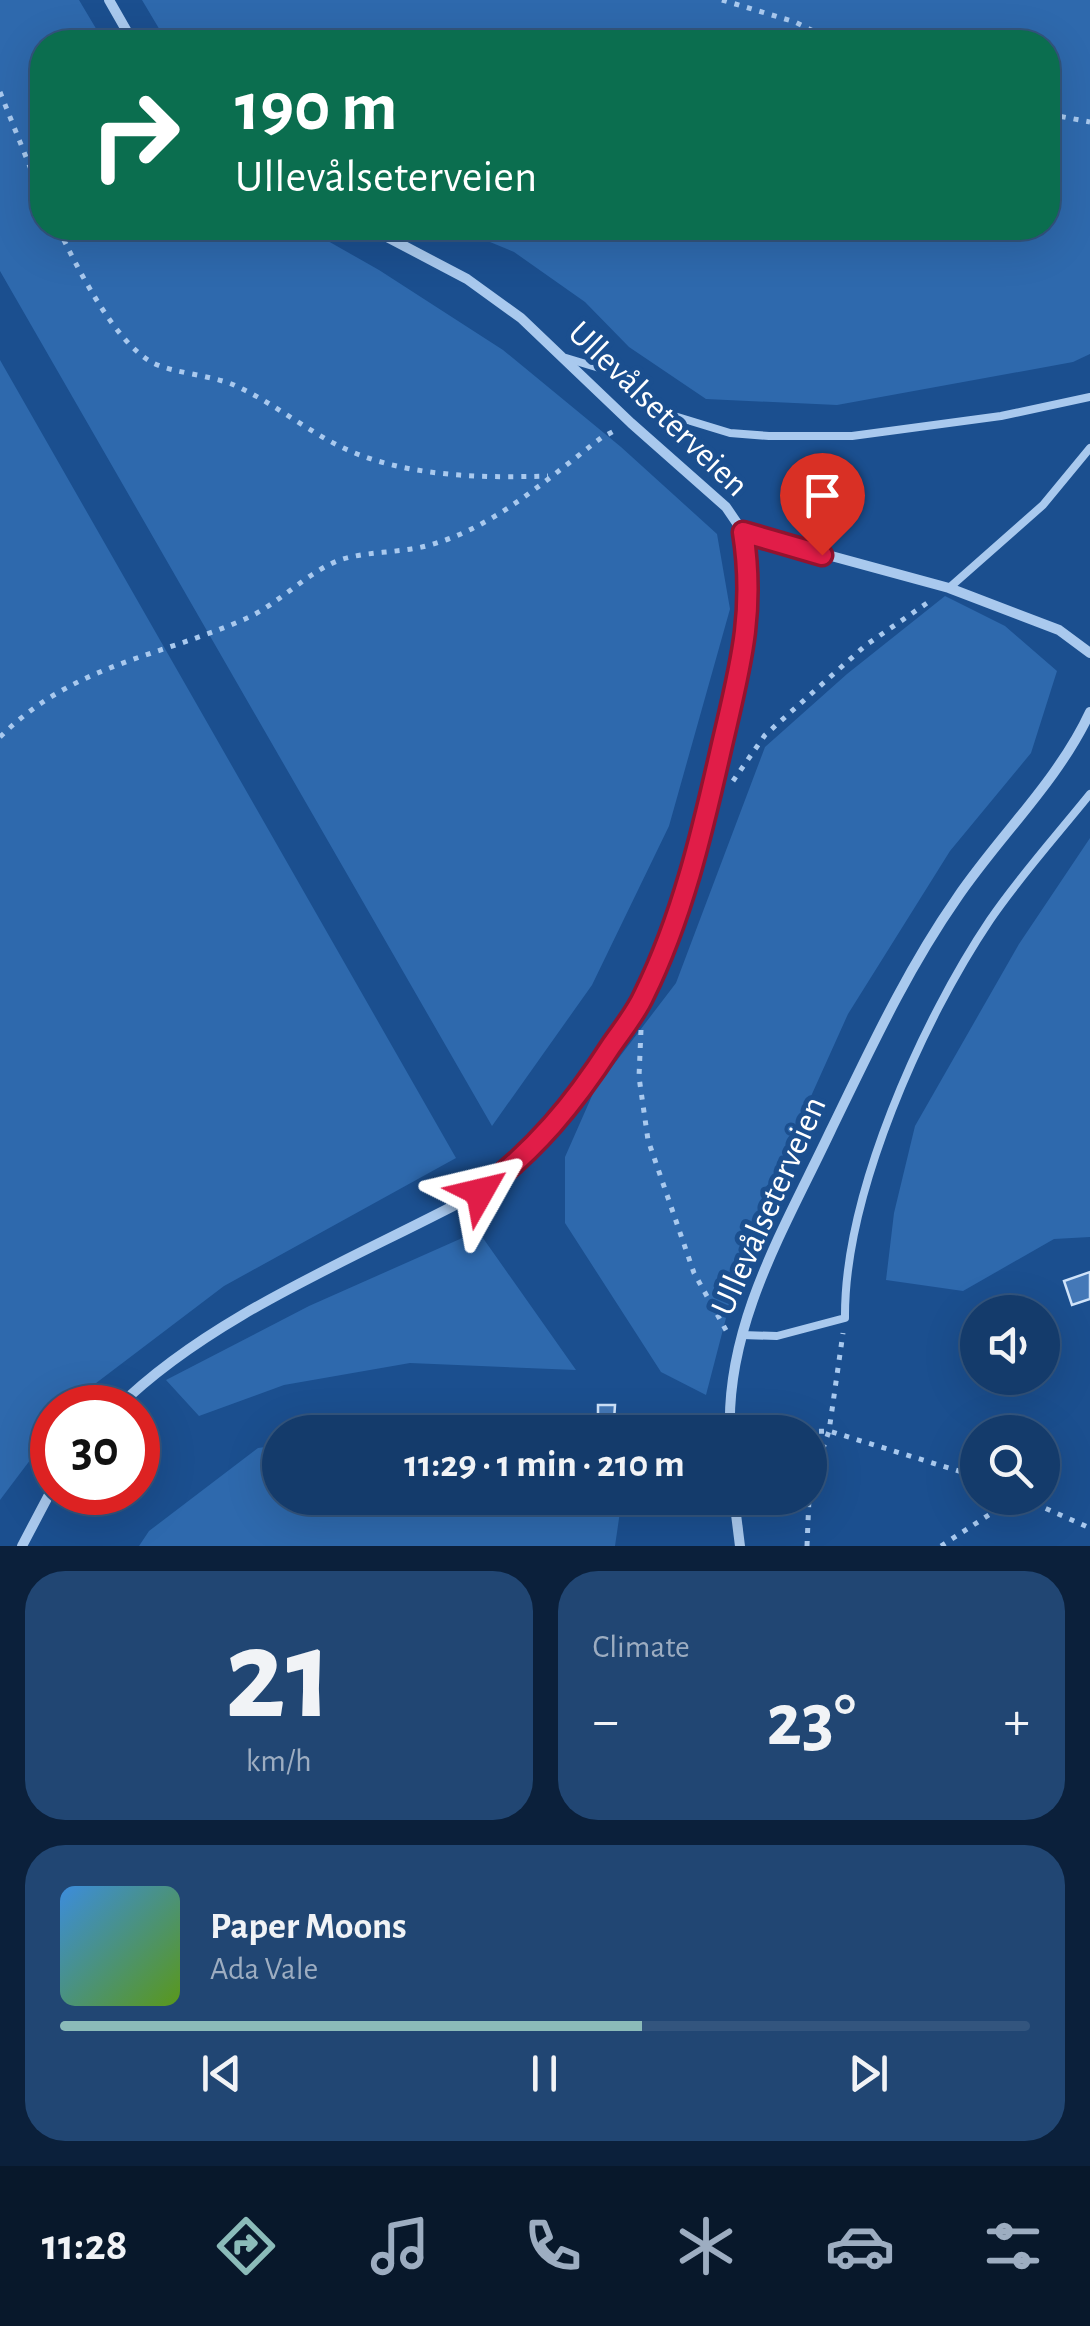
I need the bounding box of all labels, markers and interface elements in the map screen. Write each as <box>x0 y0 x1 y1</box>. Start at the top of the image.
icon: right <box>70 70 200 200</box>
text: 190 m <box>235 73 398 143</box>
text: Ullevålseterveien <box>235 155 537 200</box>
street label: Ullevålseterveien <box>561 315 755 503</box>
pin <box>780 453 865 556</box>
icon: arrive <box>795 468 850 523</box>
street label: Ullevålseterveien <box>705 1091 833 1321</box>
position arrow <box>428 1140 532 1244</box>
map controls <box>960 1295 1060 1515</box>
button: sound <box>960 1295 1060 1395</box>
speed limit sign: 30 <box>30 1385 160 1515</box>
button: search <box>960 1415 1060 1515</box>
text: 11:29 · 1 min · 210 m <box>404 1446 685 1484</box>
text: 21 <box>225 1612 333 1742</box>
text: Climate <box>593 1631 690 1663</box>
text: 23° <box>766 1684 856 1759</box>
text: − <box>593 1694 619 1749</box>
text: + <box>1004 1694 1030 1749</box>
text: km/h <box>246 1745 312 1777</box>
text: Paper Moons <box>210 1908 407 1946</box>
text: Ada Vale <box>210 1953 318 1985</box>
icon: previous <box>194 2046 249 2101</box>
icon: pause <box>517 2046 572 2101</box>
icon: next <box>841 2046 896 2101</box>
icon: directions <box>211 2211 281 2281</box>
icon: music <box>365 2211 435 2281</box>
icon: phone <box>518 2211 588 2281</box>
icon: climate <box>671 2211 741 2281</box>
icon: car <box>825 2211 895 2281</box>
icon: filters <box>978 2211 1048 2281</box>
text: 11:28 <box>42 2223 128 2268</box>

